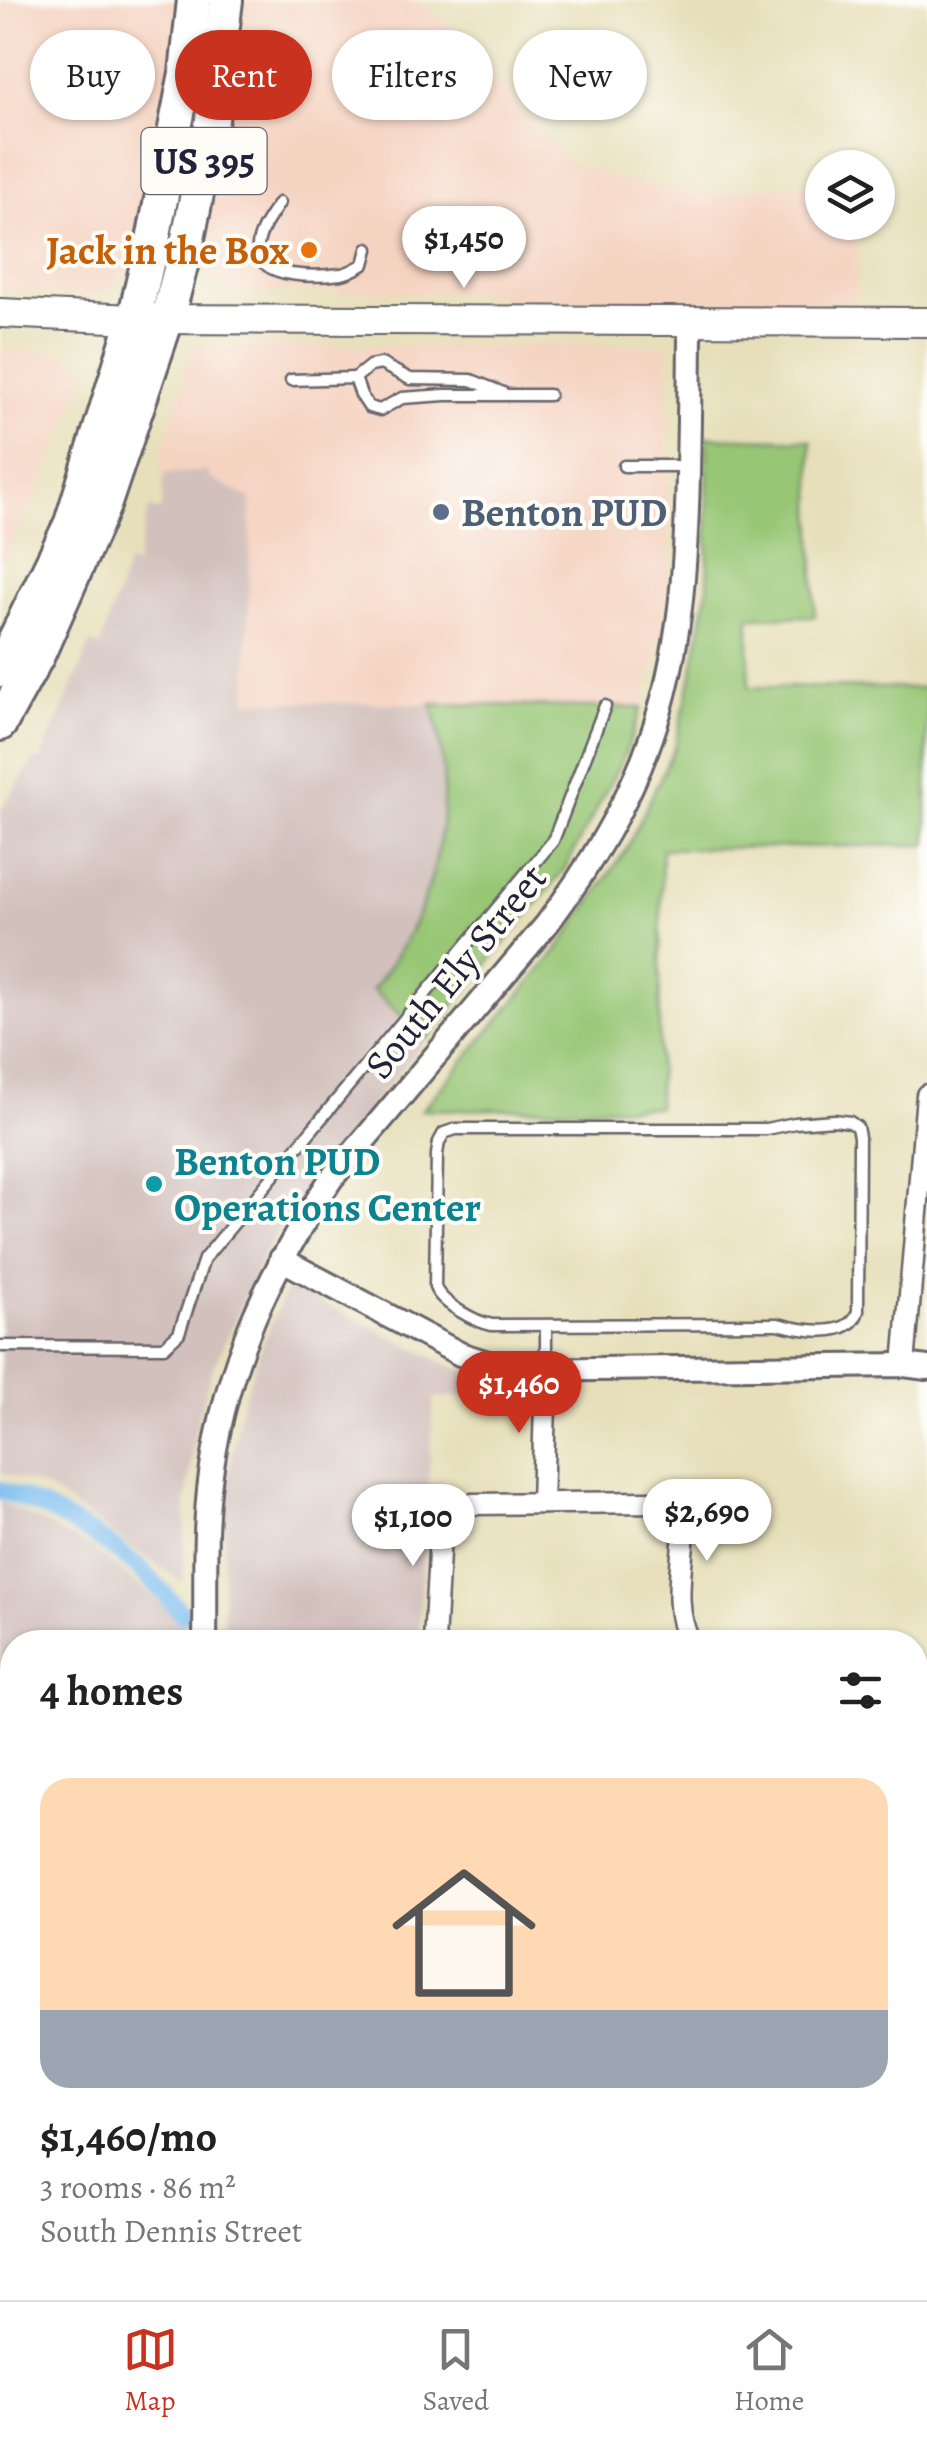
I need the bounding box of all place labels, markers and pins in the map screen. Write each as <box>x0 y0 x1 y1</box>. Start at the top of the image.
pin: $1,450 <box>383 206 545 291</box>
place label: Jack in the Box <box>46 223 289 278</box>
marker: Jack in the Box <box>298 239 320 261</box>
place label: Benton PUD <box>461 485 667 540</box>
marker: Benton PUD <box>430 501 452 523</box>
place label: Benton PUD Operations Center <box>174 1134 481 1235</box>
marker: Benton PUD Operations Center <box>143 1173 165 1195</box>
pin: $1,460 <box>438 1351 600 1436</box>
pin: $2,690 <box>626 1479 788 1564</box>
pin: $1,100 <box>332 1484 494 1569</box>

